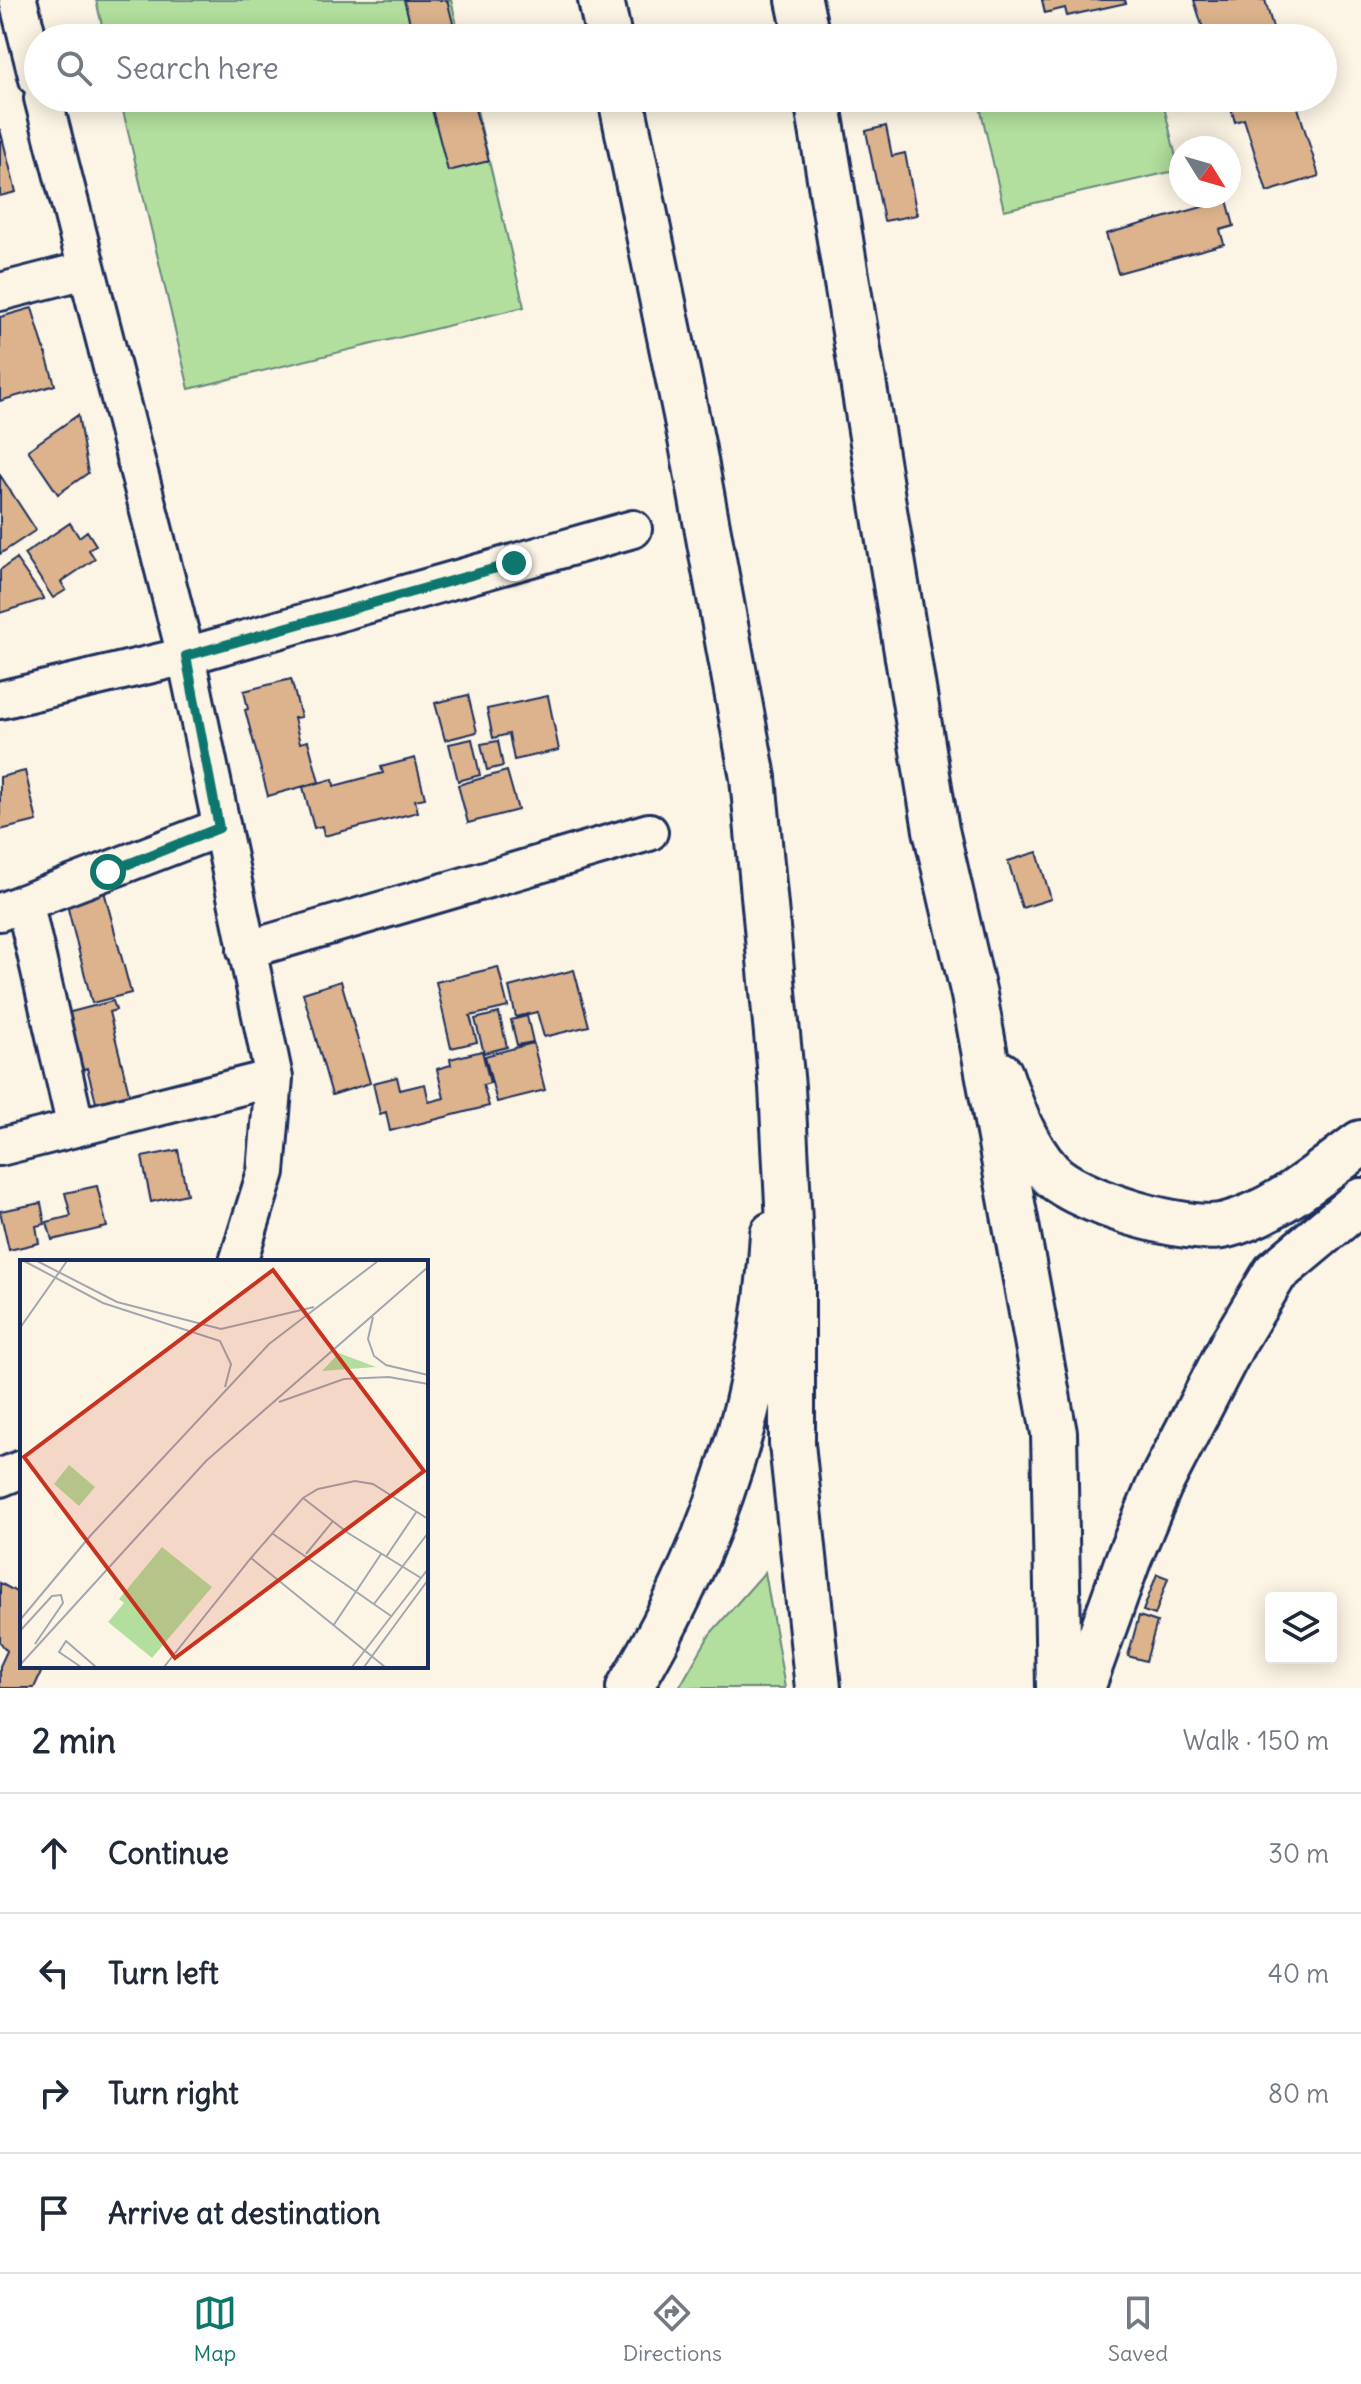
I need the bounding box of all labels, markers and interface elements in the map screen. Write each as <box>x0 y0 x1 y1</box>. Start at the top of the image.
search box <box>24 24 1337 112</box>
icon: search <box>52 46 96 90</box>
text: Search here <box>116 49 279 87</box>
north arrow <box>1169 136 1241 208</box>
route end <box>496 545 532 581</box>
route start <box>90 854 126 890</box>
inset map <box>20 1260 428 1668</box>
map controls <box>1265 1592 1337 1664</box>
button: layers <box>1265 1592 1337 1664</box>
text: 2 min <box>32 1719 116 1762</box>
text: Walk · 150 m <box>1183 1724 1329 1757</box>
icon: ahead <box>32 1831 76 1875</box>
text: Continue <box>108 1834 229 1872</box>
text: 30 m <box>1268 1837 1329 1870</box>
icon: left <box>32 1951 76 1995</box>
text: Turn left <box>108 1954 219 1992</box>
text: 40 m <box>1268 1957 1329 1990</box>
icon: right <box>32 2071 76 2115</box>
text: Turn right <box>108 2074 239 2112</box>
text: 80 m <box>1268 2077 1329 2110</box>
icon: arrive <box>32 2191 76 2235</box>
text: Arrive at destination <box>108 2194 380 2232</box>
tab: Map <box>193 2291 237 2367</box>
tab: Directions <box>623 2291 722 2367</box>
tab: Saved <box>1108 2291 1168 2367</box>

